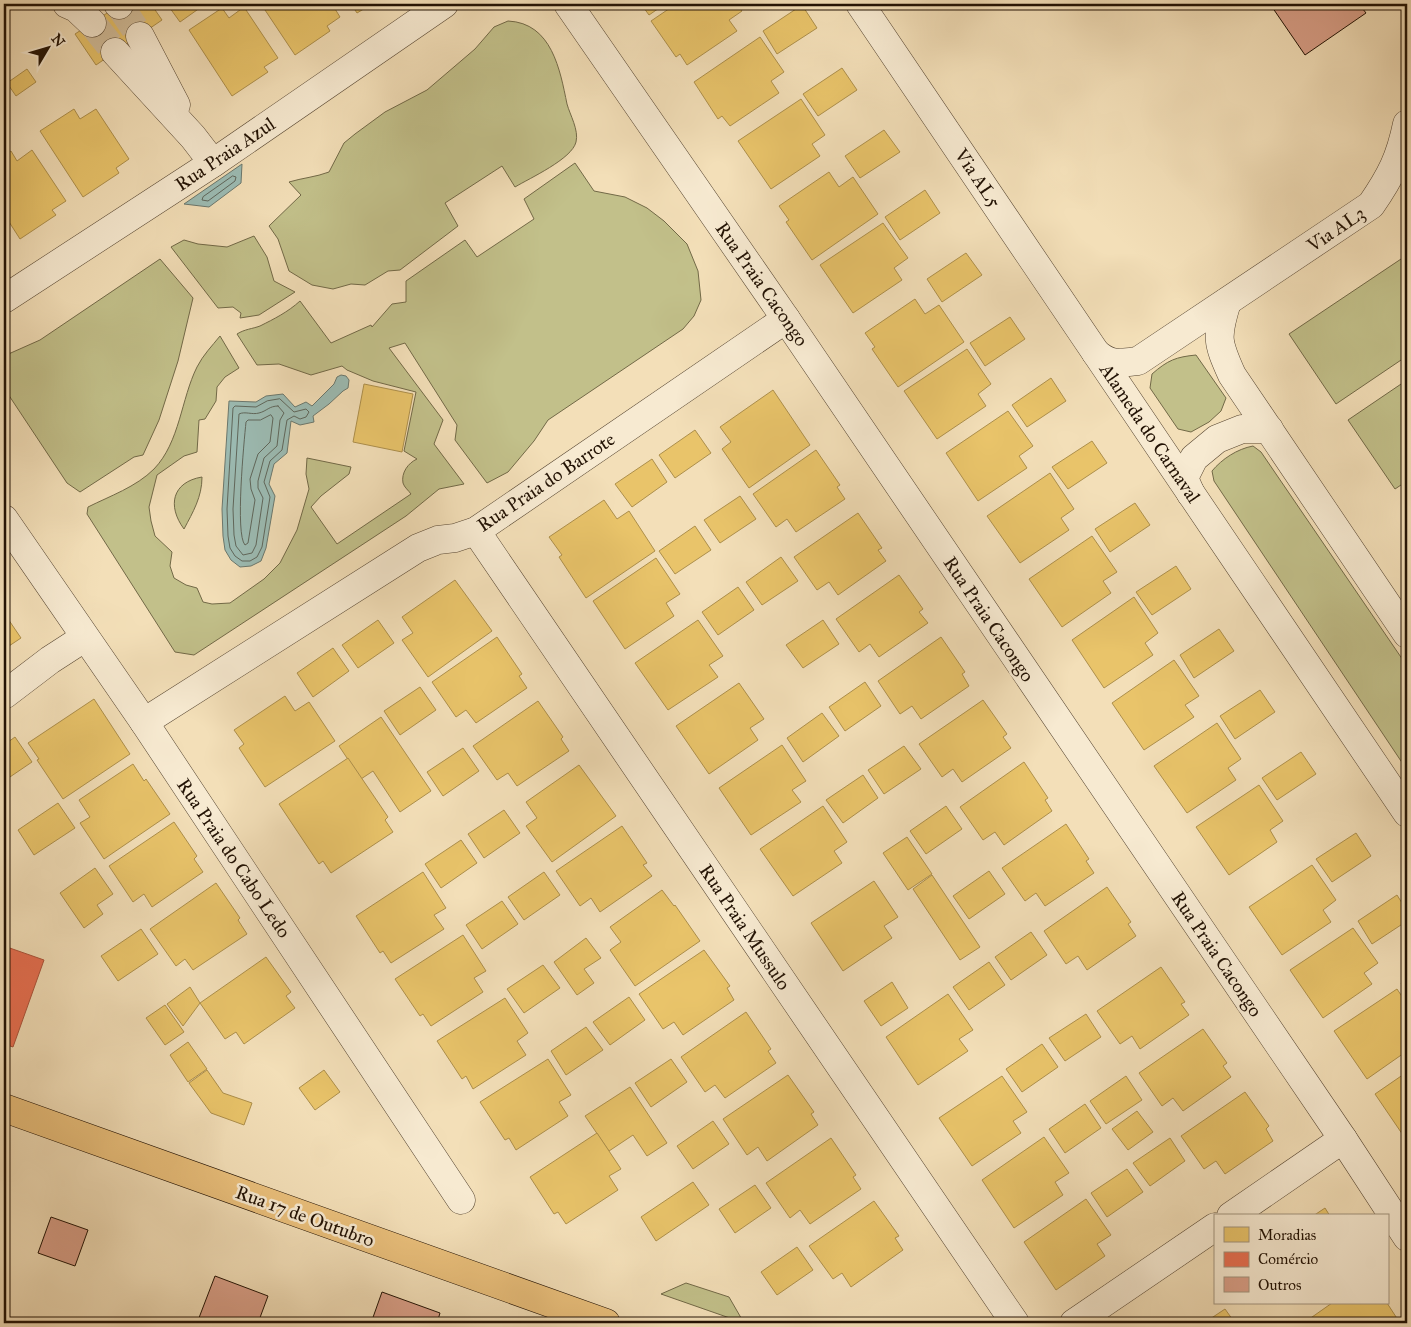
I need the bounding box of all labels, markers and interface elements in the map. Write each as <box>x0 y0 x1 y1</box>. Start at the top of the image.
north arrow <box>22 22 72 72</box>
text: N <box>47 30 68 50</box>
street label: Rua Praia Azul <box>171 112 280 196</box>
street label: Via AL5 <box>949 143 1006 212</box>
street label: Via AL3 <box>1302 201 1369 257</box>
street label: Rua Praia Cacongo <box>710 217 814 351</box>
street label: Alameda do Carnaval <box>1094 358 1206 508</box>
street label: Rua Praia do Barrote <box>473 427 619 537</box>
street label: Rua Praia Cacongo <box>938 552 1040 687</box>
street label: Rua Praia do Cabo Ledo <box>172 774 296 942</box>
street label: Rua Praia Mussulo <box>694 860 796 995</box>
street label: Rua Praia Cacongo <box>1166 887 1268 1022</box>
street label: Rua 17 de Outubro <box>232 1180 378 1252</box>
legend <box>1214 1214 1388 1304</box>
text: Moradias <box>1258 1226 1316 1244</box>
text: Comércio <box>1258 1250 1319 1268</box>
text: Outros <box>1258 1276 1301 1294</box>

